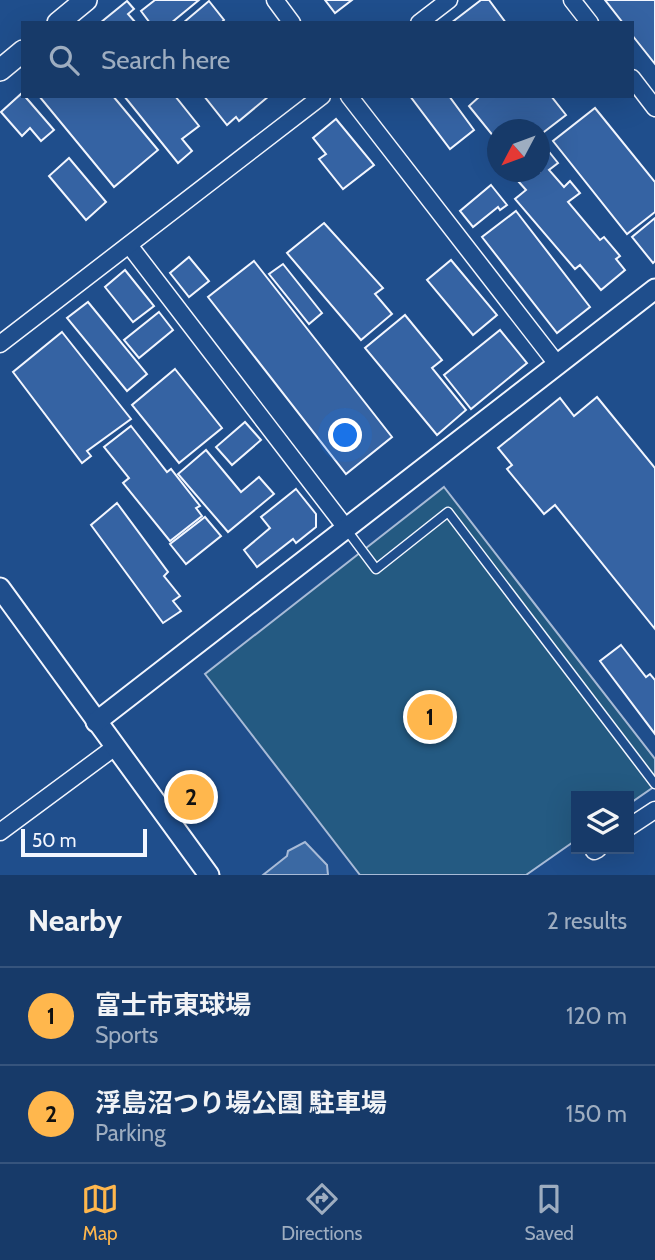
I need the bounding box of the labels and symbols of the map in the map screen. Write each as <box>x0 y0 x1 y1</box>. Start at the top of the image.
north arrow <box>487 119 550 182</box>
your location <box>328 418 362 452</box>
pin: 1 <box>407 691 453 743</box>
pin: 2 <box>168 771 214 823</box>
scale bar <box>21 826 147 858</box>

